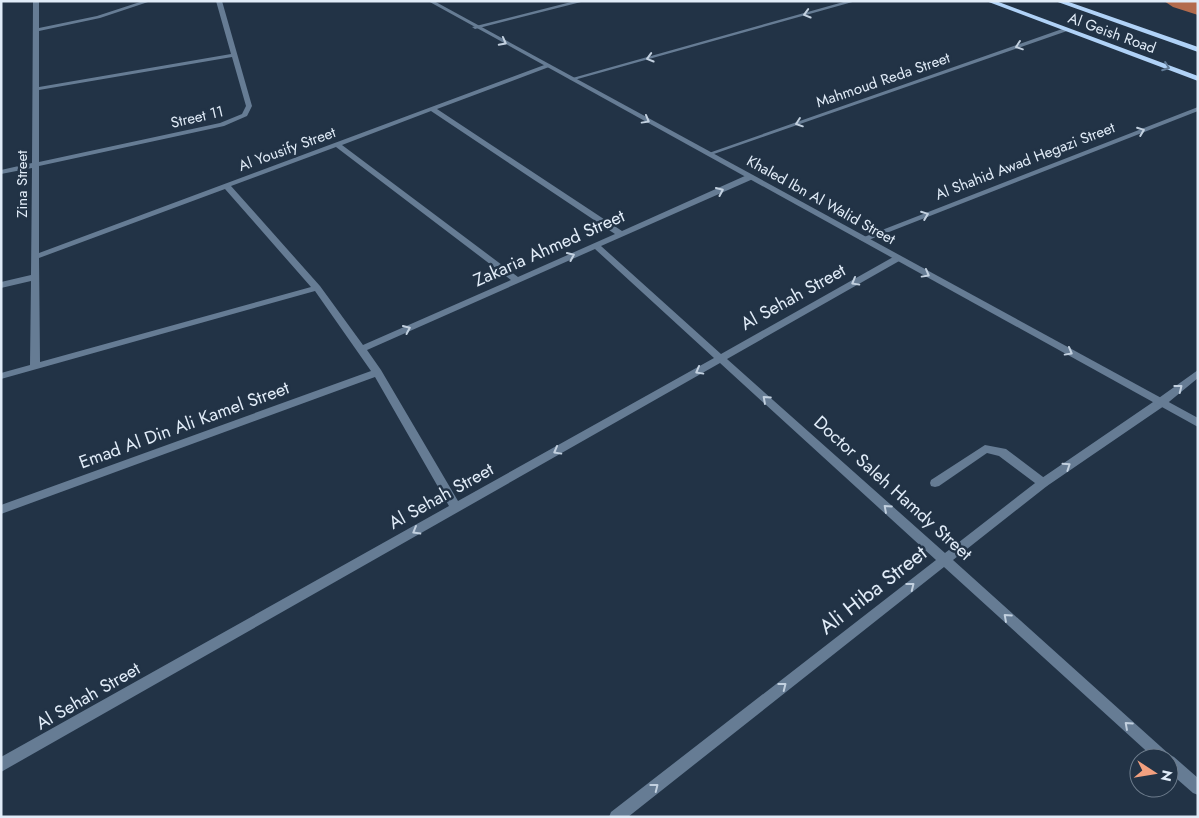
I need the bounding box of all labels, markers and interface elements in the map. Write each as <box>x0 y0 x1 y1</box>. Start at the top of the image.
street label: Al Geish Road <box>1065 7 1159 59</box>
one-way arrow <box>803 9 811 19</box>
one-way arrow <box>498 36 507 46</box>
one-way arrow <box>1015 40 1024 50</box>
street label: Mahmoud Reda Street <box>813 47 953 113</box>
one-way arrow <box>646 52 655 63</box>
one-way arrow <box>1161 61 1170 71</box>
street label: Street 11 <box>168 100 226 134</box>
one-way arrow <box>641 114 650 124</box>
street label: Al Shahid Awad Hegazi Street <box>932 116 1118 205</box>
one-way arrow <box>796 117 804 127</box>
street label: Al Yousify Street <box>235 121 339 177</box>
one-way arrow <box>1136 127 1145 137</box>
street label: Zina Street <box>11 150 33 218</box>
street label: Khaled Ibn Al Walid Street <box>743 150 900 250</box>
one-way arrow <box>715 186 724 197</box>
street label: Zakaria Ahmed Street <box>469 203 629 293</box>
one-way arrow <box>920 211 928 221</box>
one-way arrow <box>566 252 575 263</box>
street label: Al Sehah Street <box>736 257 851 337</box>
one-way arrow <box>921 268 930 278</box>
one-way arrow <box>852 276 861 286</box>
one-way arrow <box>402 325 411 336</box>
one-way arrow <box>1064 346 1073 356</box>
one-way arrow <box>695 364 704 374</box>
street label: Emad Al Din Ali Kamel Street <box>75 375 293 475</box>
one-way arrow <box>1173 385 1182 393</box>
one-way arrow <box>763 396 772 405</box>
street label: Doctor Saleh Hamdy Street <box>808 410 978 567</box>
one-way arrow <box>553 444 562 454</box>
street label: Al Sehah Street <box>384 456 499 536</box>
one-way arrow <box>1061 463 1071 472</box>
one-way arrow <box>883 505 892 514</box>
one-way arrow <box>412 524 421 534</box>
street label: Ali Hiba Street <box>813 538 933 642</box>
one-way arrow <box>905 583 914 592</box>
one-way arrow <box>1004 613 1013 622</box>
street label: Al Sehah Street <box>31 655 146 736</box>
one-way arrow <box>777 684 786 692</box>
one-way arrow <box>1125 722 1134 731</box>
north arrow <box>1129 748 1179 798</box>
text: N <box>1156 768 1178 783</box>
one-way arrow <box>649 784 658 792</box>

